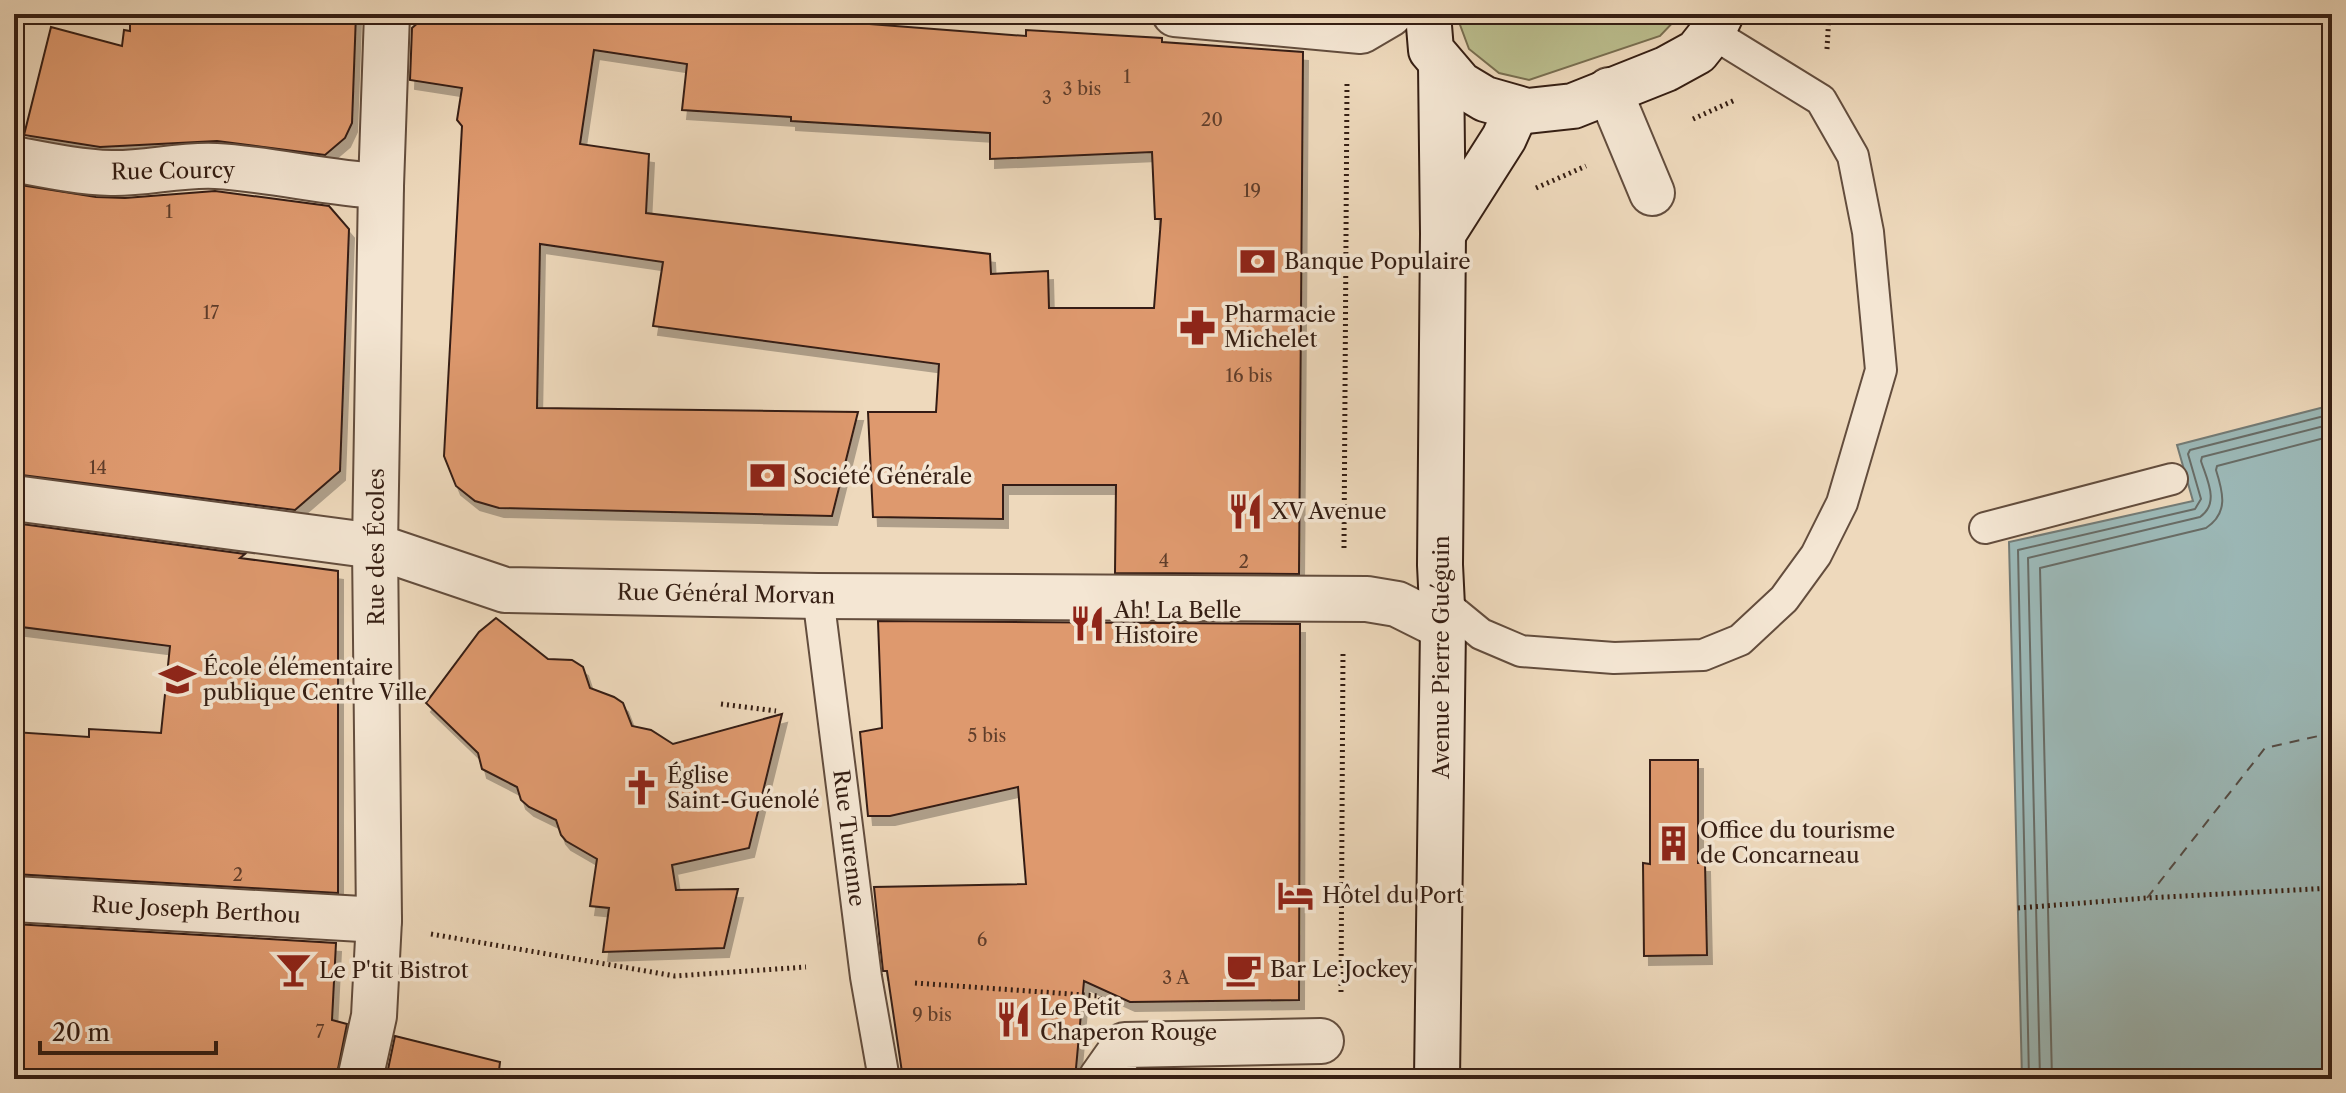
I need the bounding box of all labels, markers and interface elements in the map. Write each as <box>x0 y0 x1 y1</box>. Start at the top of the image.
house number: 1 <box>1123 66 1131 88</box>
house number: 3 bis <box>1063 78 1101 100</box>
house number: 3 <box>1042 87 1052 109</box>
house number: 20 <box>1201 109 1223 131</box>
street label: Rue Courcy <box>111 156 236 186</box>
house number: 19 <box>1243 180 1261 202</box>
house number: 1 <box>165 201 173 223</box>
bank icon: Banque Populaire <box>1239 242 1277 280</box>
place label: Banque Populaire <box>1284 248 1470 275</box>
place label: Pharmacie Michelet <box>1224 301 1336 353</box>
house number: 17 <box>203 302 219 324</box>
pharmacy icon: Pharmacie Michelet <box>1179 308 1217 346</box>
house number: 16 bis <box>1225 365 1273 387</box>
house number: 14 <box>89 457 107 479</box>
bank icon: Société Générale <box>748 457 786 495</box>
place label: Société Générale <box>793 463 972 490</box>
street label: Rue des Écoles <box>362 468 390 626</box>
restaurant icon: XV Avenue <box>1226 492 1264 530</box>
place label: XV Avenue <box>1270 498 1386 525</box>
street label: Avenue Pierre Guéguin <box>1428 535 1455 780</box>
house number: 4 <box>1159 550 1169 572</box>
house number: 2 <box>1239 551 1249 573</box>
street label: Rue Général Morvan <box>617 579 836 609</box>
place label: Ah! La Belle Histoire <box>1113 597 1241 649</box>
restaurant icon: Ah! La Belle Histoire <box>1069 604 1107 642</box>
place label: École élémentaire publique Centre Ville <box>203 653 427 706</box>
school or university icon: École élémentaire publique Centre Ville <box>158 661 196 699</box>
house number: 5 bis <box>968 725 1006 747</box>
place label: Église Saint-Guénolé <box>667 761 820 814</box>
street label: Rue Turenne <box>827 768 871 908</box>
church icon: Église Saint-Guénolé <box>622 769 660 807</box>
place label: Office du tourisme de Concarneau <box>1700 817 1895 869</box>
building icon: Office du tourisme de Concarneau <box>1655 824 1693 862</box>
house number: 2 <box>233 864 243 886</box>
hotel icon: Hôtel du Port <box>1277 876 1315 914</box>
place label: Hôtel du Port <box>1322 882 1464 909</box>
street label: Rue Joseph Berthou <box>91 891 301 929</box>
house number: 6 <box>977 929 987 951</box>
cafe icon: Bar Le Jockey <box>1225 950 1263 988</box>
bar icon: Le P'tit Bistrot <box>274 951 312 989</box>
place label: Bar Le Jockey <box>1270 956 1414 983</box>
place label: Le P'tit Bistrot <box>319 957 469 984</box>
house number: 3 A <box>1162 967 1190 989</box>
place label: Le Petit Chaperon Rouge <box>1040 994 1217 1046</box>
restaurant icon: Le Petit Chaperon Rouge <box>995 1001 1033 1039</box>
house number: 9 bis <box>912 1004 952 1026</box>
scale bar <box>40 1005 216 1055</box>
text: 20 m <box>52 1018 110 1047</box>
house number: 7 <box>316 1021 325 1043</box>

